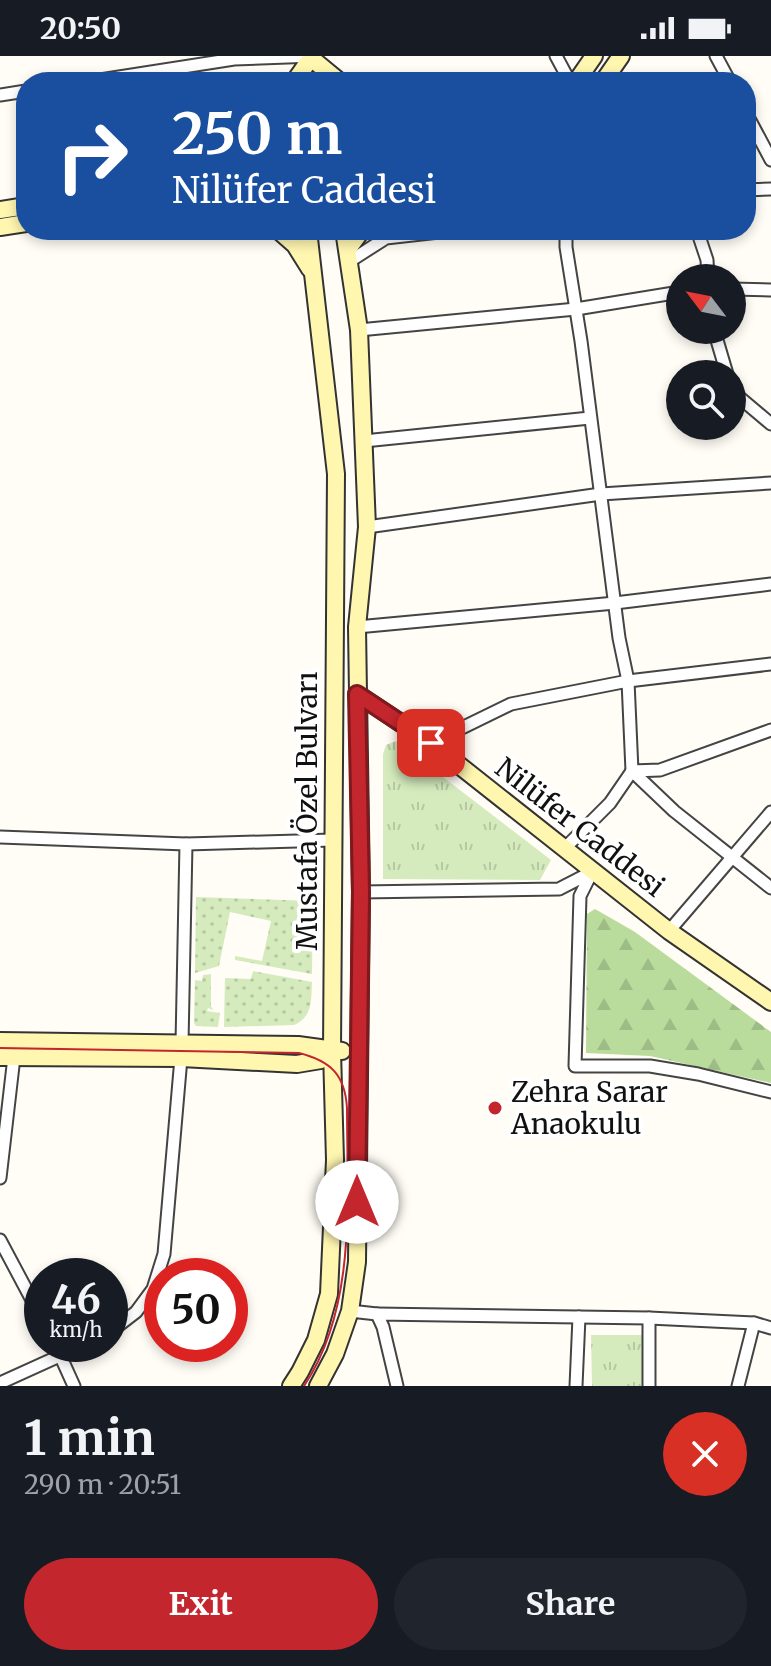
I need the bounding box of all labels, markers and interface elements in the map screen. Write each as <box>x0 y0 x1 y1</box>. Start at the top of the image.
text: 20:50 <box>40 9 121 47</box>
text: 250 m <box>172 99 342 169</box>
icon: right <box>40 104 144 208</box>
text: Nilüfer Caddesi <box>172 168 436 213</box>
north arrow <box>666 264 746 344</box>
map controls <box>666 264 746 440</box>
button: search <box>666 360 746 440</box>
street label: Mustafa Özel Bulvarı <box>289 672 325 950</box>
pin <box>397 709 465 777</box>
icon: arrive <box>409 721 453 765</box>
street label: Nilüfer Caddesi <box>488 750 672 904</box>
place label: Zehra Sarar Anaokulu <box>510 1074 668 1142</box>
marker: Zehra Sarar Anaokulu <box>486 1099 504 1117</box>
position arrow <box>315 1160 399 1244</box>
speed limit sign: 50 <box>144 1258 248 1362</box>
text: 46 <box>51 1275 101 1325</box>
text: km/h <box>50 1317 102 1342</box>
text: 1 min <box>24 1408 155 1468</box>
button: close <box>663 1412 747 1496</box>
text: 290 m · 20:51 <box>24 1468 181 1501</box>
button: Exit <box>24 1558 378 1650</box>
button: Share <box>394 1558 747 1650</box>

